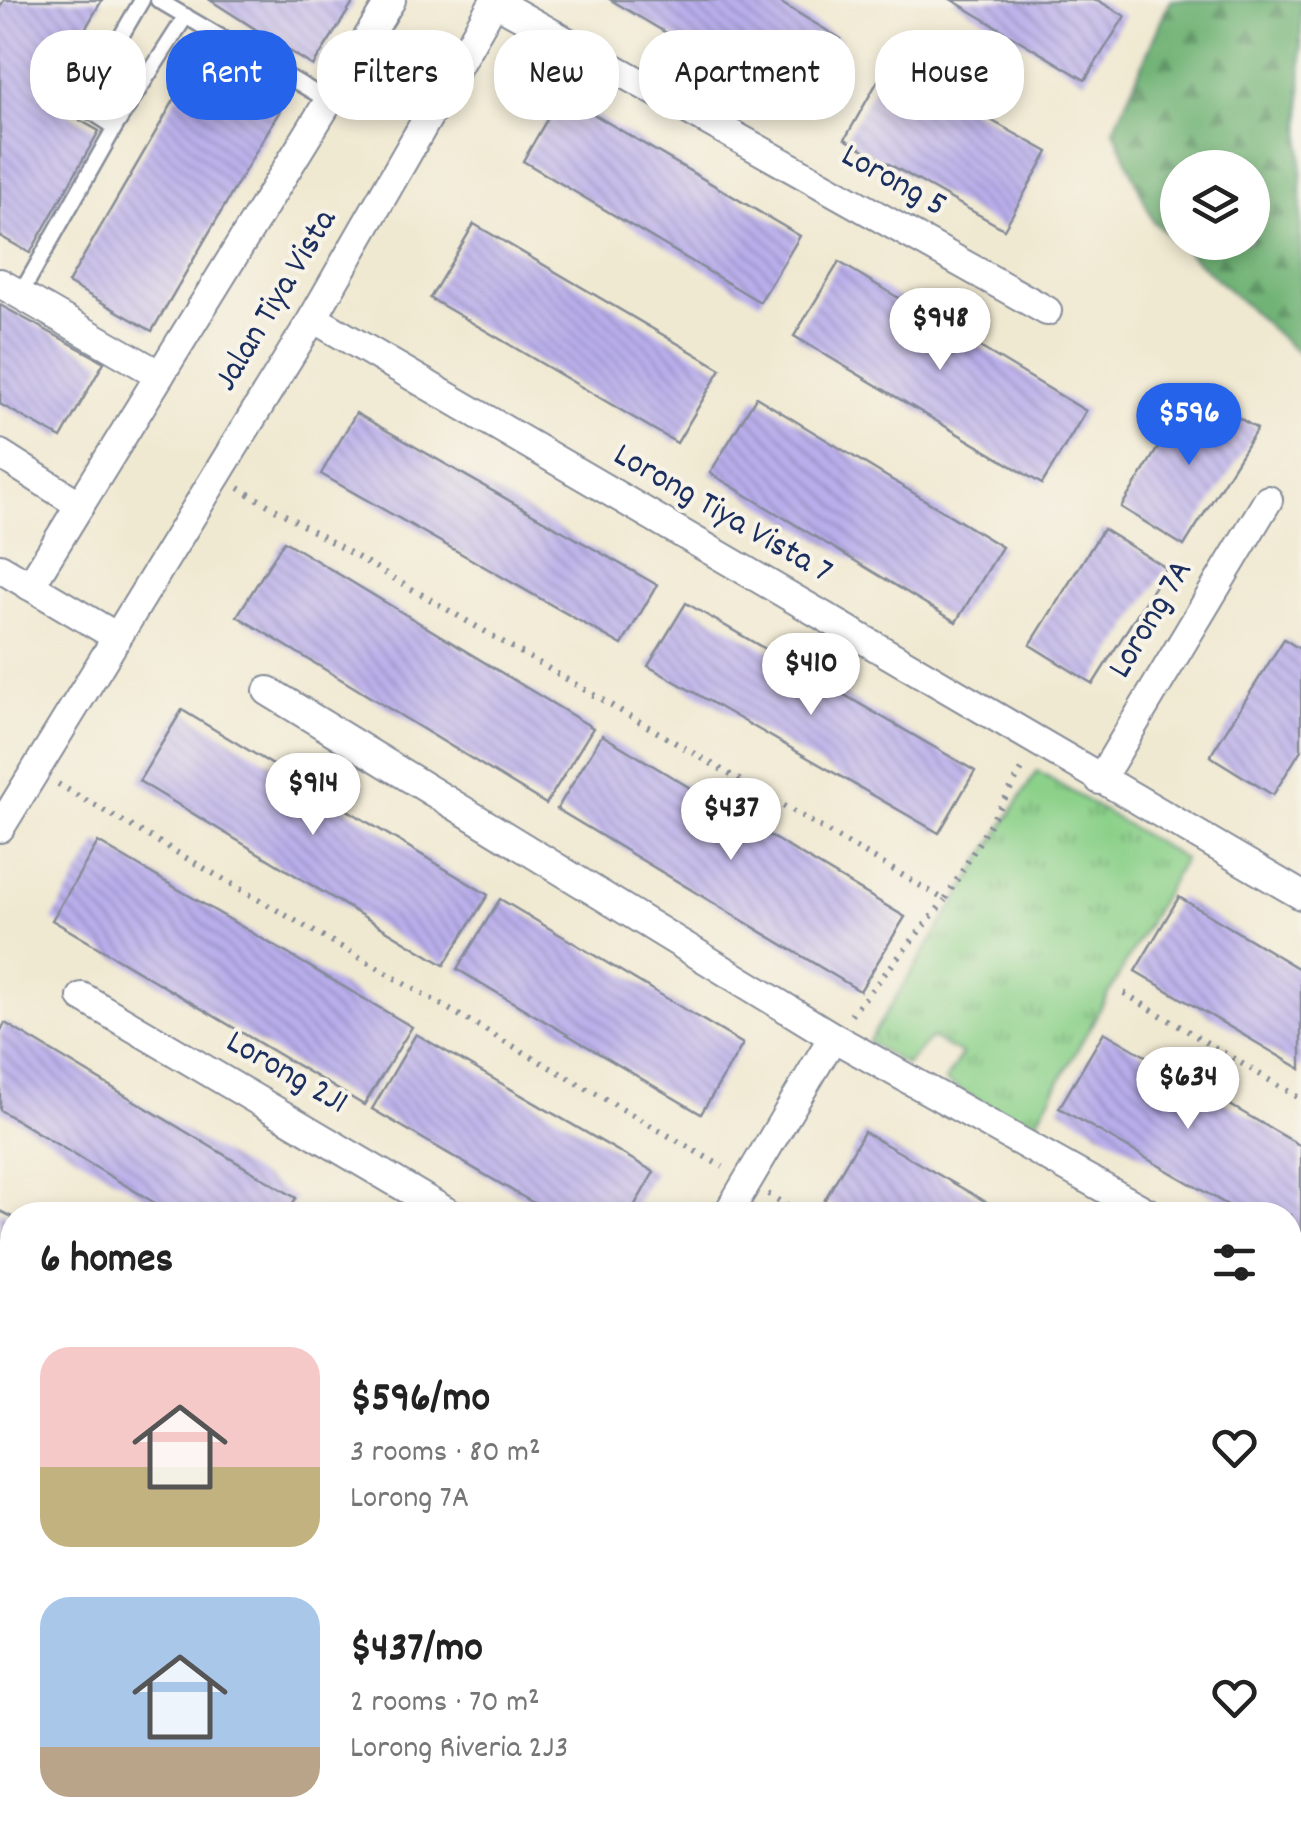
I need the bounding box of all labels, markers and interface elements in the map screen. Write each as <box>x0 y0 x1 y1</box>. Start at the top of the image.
chip: Buy <box>30 30 146 120</box>
chip: Rent <box>166 30 297 120</box>
chip: Filters <box>317 30 474 120</box>
chip: New <box>494 30 619 120</box>
chip: Apartment <box>639 30 855 120</box>
chip: House <box>875 30 1024 120</box>
street label: Lorong 5 <box>831 132 955 232</box>
map controls <box>1160 150 1270 260</box>
button: layers <box>1160 150 1270 260</box>
street label: Jalan Tiya Vista <box>203 200 351 401</box>
pin: $948 <box>881 288 999 373</box>
text: $948 <box>912 297 969 343</box>
pin: $596 <box>1130 383 1248 468</box>
text: $596 <box>1158 392 1220 438</box>
street label: Lorong Tiya Vista 7 <box>603 432 841 598</box>
street label: Lorong 7A <box>1097 551 1207 689</box>
pin: $410 <box>752 633 870 718</box>
text: $410 <box>784 642 838 688</box>
pin: $914 <box>254 753 372 838</box>
text: $914 <box>287 762 339 808</box>
pin: $437 <box>672 778 790 863</box>
text: $437 <box>703 787 759 833</box>
street label: Lorong 2J1 <box>216 1019 356 1129</box>
pin: $634 <box>1129 1047 1247 1132</box>
text: $634 <box>1158 1056 1218 1102</box>
text: 6 homes <box>40 1232 173 1292</box>
icon: filters <box>1207 1235 1262 1290</box>
text: $596/mo <box>350 1371 490 1431</box>
icon: home <box>120 1387 240 1507</box>
icon: heart <box>1207 1420 1262 1475</box>
text: 3 rooms · 80 m² <box>350 1431 541 1477</box>
text: Lorong 7A <box>350 1477 469 1523</box>
text: $437/mo <box>350 1621 483 1681</box>
icon: home <box>120 1637 240 1757</box>
icon: heart <box>1207 1670 1262 1725</box>
text: 2 rooms · 70 m² <box>350 1681 540 1727</box>
text: Lorong Riveria 2J3 <box>350 1727 568 1773</box>

